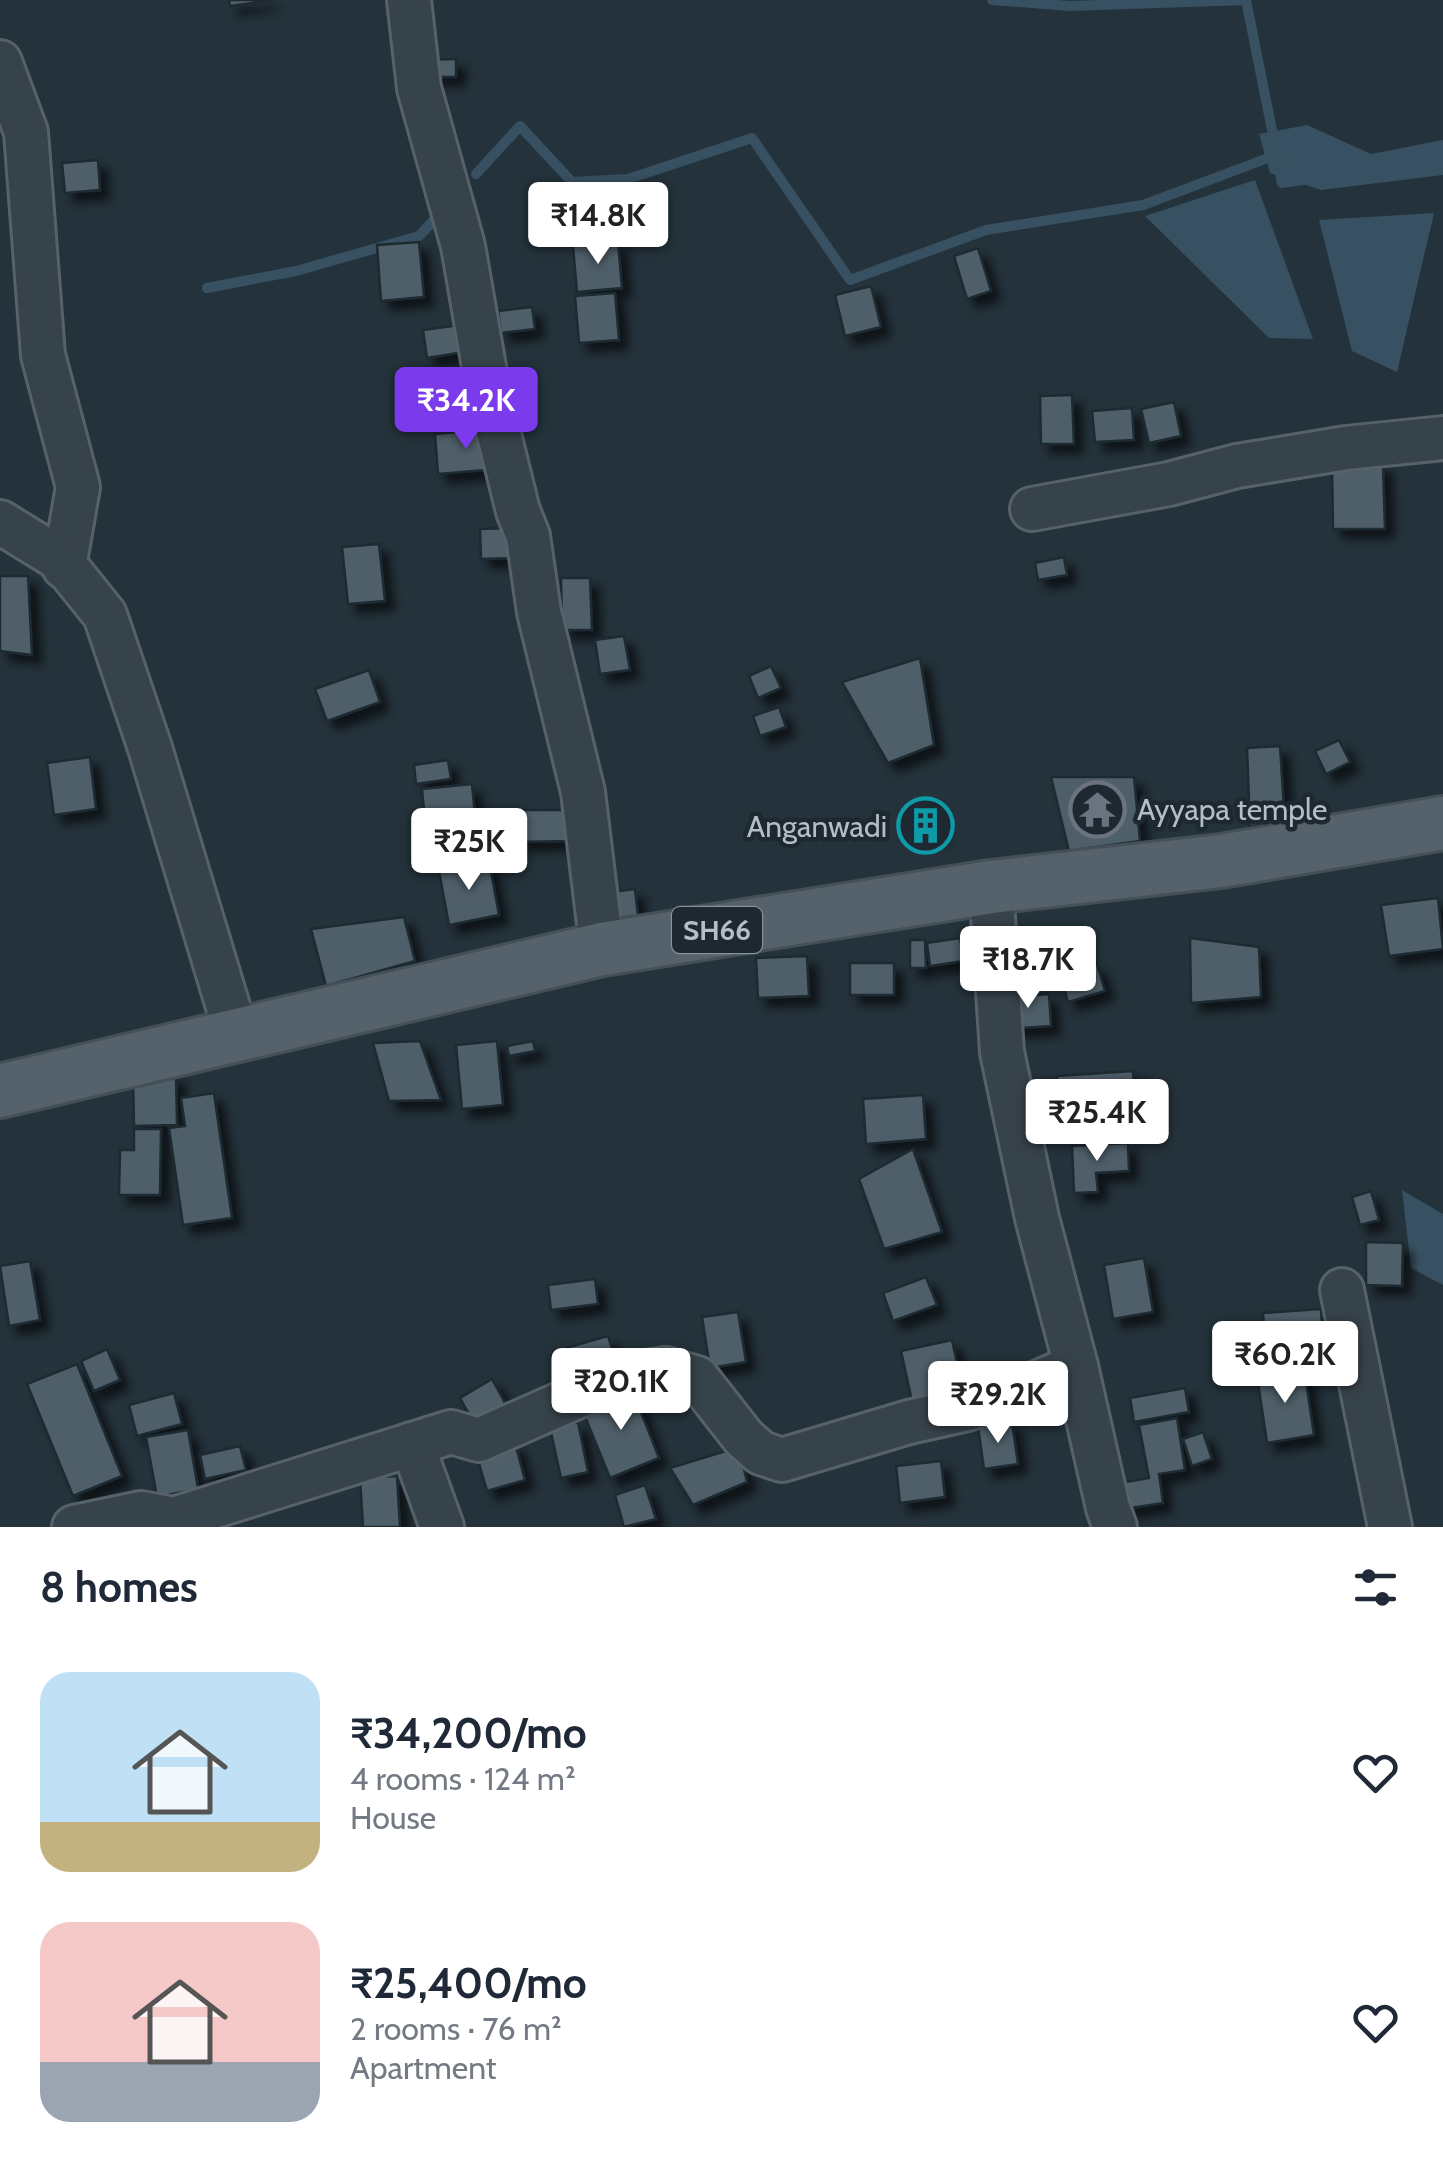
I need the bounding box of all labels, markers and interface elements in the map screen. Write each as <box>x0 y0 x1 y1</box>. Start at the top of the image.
pin: ₹14.8K <box>517 182 679 267</box>
text: ₹14.8K <box>550 195 646 234</box>
pin: ₹34.2K <box>385 367 547 452</box>
text: ₹34.2K <box>417 380 515 419</box>
temple icon: Ayyapa temple <box>1068 779 1128 839</box>
place label: Ayyapa temple <box>1137 791 1327 828</box>
building icon: Anganwadi <box>896 796 956 856</box>
pin: ₹25K <box>410 808 528 893</box>
place label: Anganwadi <box>747 808 887 845</box>
text: ₹25K <box>433 821 505 860</box>
road number: SH66 <box>672 907 762 953</box>
pin: ₹18.7K <box>947 926 1109 1011</box>
text: ₹18.7K <box>982 939 1074 978</box>
pin: ₹25.4K <box>1016 1079 1178 1164</box>
text: ₹25.4K <box>1048 1092 1146 1131</box>
pin: ₹60.2K <box>1204 1321 1366 1406</box>
text: ₹60.2K <box>1234 1334 1336 1373</box>
pin: ₹20.1K <box>540 1348 702 1433</box>
text: ₹20.1K <box>573 1361 669 1400</box>
pin: ₹29.2K <box>917 1361 1079 1446</box>
text: ₹29.2K <box>950 1374 1046 1413</box>
icon: filters <box>1348 1560 1403 1615</box>
text: 8 homes <box>40 1561 198 1613</box>
text: ₹34,200/mo <box>350 1707 587 1759</box>
icon: home <box>120 1712 240 1832</box>
icon: heart <box>1348 1745 1403 1800</box>
text: 4 rooms · 124 m² <box>350 1759 576 1798</box>
text: House <box>350 1798 436 1837</box>
text: ₹25,400/mo <box>350 1957 587 2009</box>
icon: home <box>120 1962 240 2082</box>
icon: heart <box>1348 1995 1403 2050</box>
text: 2 rooms · 76 m² <box>350 2009 562 2048</box>
text: Apartment <box>350 2048 497 2087</box>

